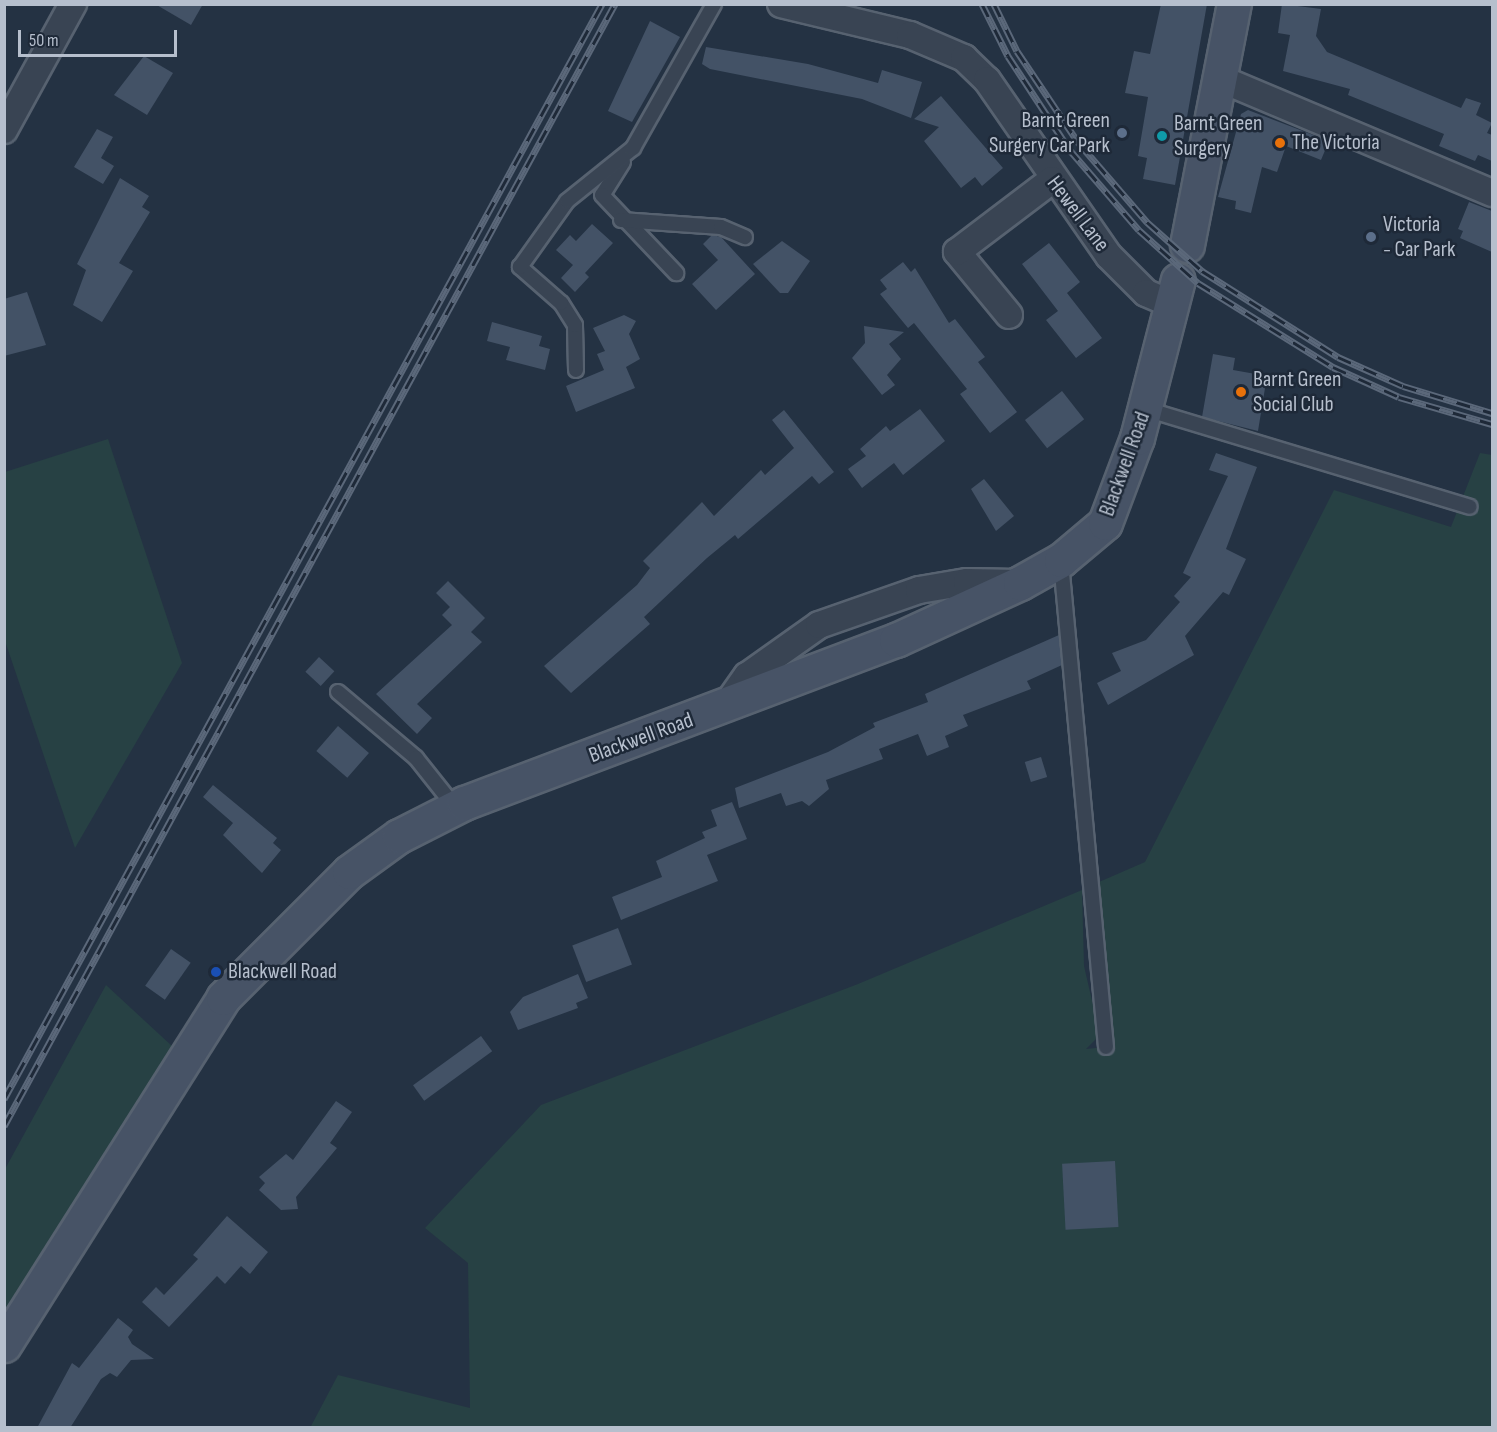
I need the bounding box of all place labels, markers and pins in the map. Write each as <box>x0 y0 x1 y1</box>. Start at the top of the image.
place label: Barnt Green Surgery Car Park <box>989 107 1110 158</box>
place label: Barnt Green Surgery <box>1174 110 1263 162</box>
marker: Barnt Green Surgery Car Park <box>1115 126 1129 140</box>
marker: Barnt Green Surgery <box>1155 129 1169 143</box>
place label: The Victoria <box>1292 130 1380 156</box>
marker: The Victoria <box>1273 136 1287 150</box>
place label: Victoria - Car Park <box>1383 211 1455 262</box>
marker: Victoria - Car Park <box>1364 230 1378 244</box>
place label: Barnt Green Social Club <box>1253 366 1342 418</box>
marker: Barnt Green Social Club <box>1234 385 1248 399</box>
place label: Blackwell Road <box>228 959 337 985</box>
marker: Blackwell Road <box>209 965 223 979</box>

